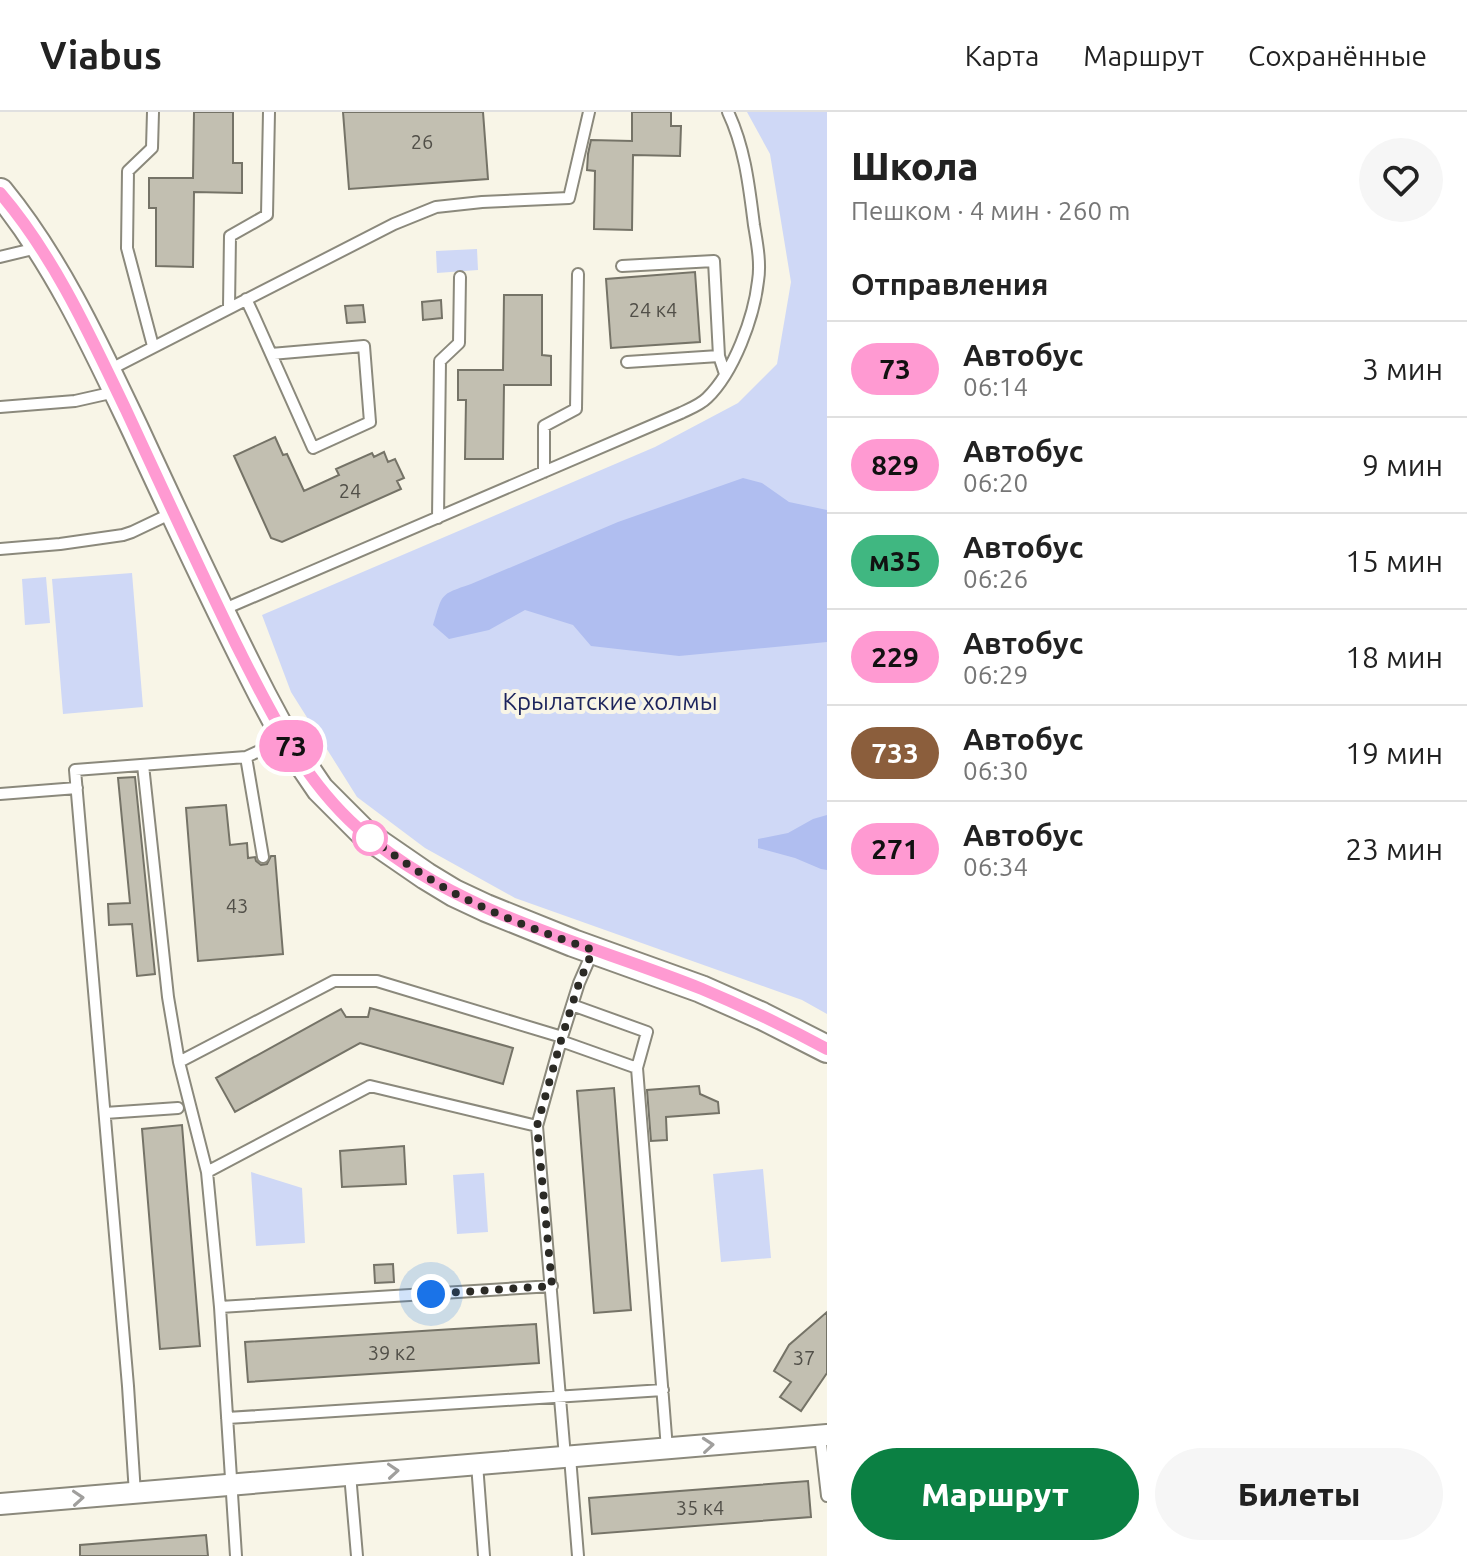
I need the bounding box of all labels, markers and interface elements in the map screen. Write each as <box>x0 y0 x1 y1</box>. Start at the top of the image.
text: Viabus <box>40 34 162 76</box>
text: Карта <box>965 40 1039 71</box>
text: Маршрут <box>1083 40 1204 71</box>
text: Сохранённые <box>1248 40 1427 71</box>
house number: 26 <box>411 130 433 153</box>
button: heart <box>1359 138 1443 222</box>
text: Школа <box>851 145 979 187</box>
text: Пешком · 4 мин · 260 m <box>851 196 1130 225</box>
text: Отправления <box>851 267 1048 301</box>
house number: 24 к4 <box>629 298 677 321</box>
text: Автобус <box>963 338 1083 372</box>
text: 3 мин <box>1362 352 1443 386</box>
text: 73 <box>879 353 911 384</box>
text: 06:14 <box>963 372 1028 401</box>
text: Автобус <box>963 434 1083 468</box>
text: 9 мин <box>1362 448 1443 482</box>
text: 829 <box>871 449 919 480</box>
text: 06:20 <box>963 468 1028 497</box>
house number: 24 <box>339 479 361 502</box>
text: Автобус <box>963 530 1083 564</box>
text: 15 мин <box>1345 544 1443 578</box>
text: м35 <box>869 545 921 576</box>
text: 06:26 <box>963 564 1028 593</box>
text: Автобус <box>963 626 1083 660</box>
text: 18 мин <box>1345 640 1443 674</box>
text: 229 <box>871 641 919 672</box>
text: 06:29 <box>963 660 1028 689</box>
park label: Крылатские холмы <box>502 688 718 715</box>
line badge: 73 <box>255 720 327 772</box>
text: Автобус <box>963 722 1083 756</box>
text: 73 <box>275 730 307 761</box>
text: 19 мин <box>1345 736 1443 770</box>
text: 733 <box>871 737 919 768</box>
text: 06:30 <box>963 756 1028 785</box>
text: Автобус <box>963 818 1083 852</box>
unlabelled marker <box>353 821 387 855</box>
text: 23 мин <box>1345 832 1443 866</box>
text: 271 <box>871 833 919 864</box>
text: 06:34 <box>963 852 1028 881</box>
house number: 43 <box>226 894 248 917</box>
your location <box>411 1274 451 1314</box>
house number: 39 к2 <box>368 1341 416 1364</box>
house number: 37 <box>793 1346 815 1369</box>
one-way arrow <box>701 1437 714 1454</box>
button: Маршрут <box>851 1448 1139 1540</box>
button: Билеты <box>1155 1448 1443 1540</box>
one-way arrow <box>387 1463 400 1480</box>
one-way arrow <box>72 1490 85 1507</box>
house number: 35 к4 <box>676 1496 724 1519</box>

